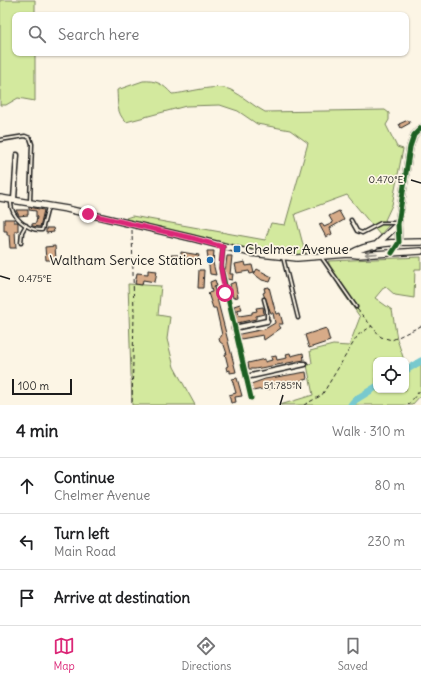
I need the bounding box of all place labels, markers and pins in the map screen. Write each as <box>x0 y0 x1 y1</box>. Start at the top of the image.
place label: Chelmer Avenue <box>245 240 349 258</box>
marker: Chelmer Avenue <box>232 244 242 254</box>
place label: Waltham Service Station <box>49 251 202 269</box>
marker: Waltham Service Station <box>205 255 215 265</box>

